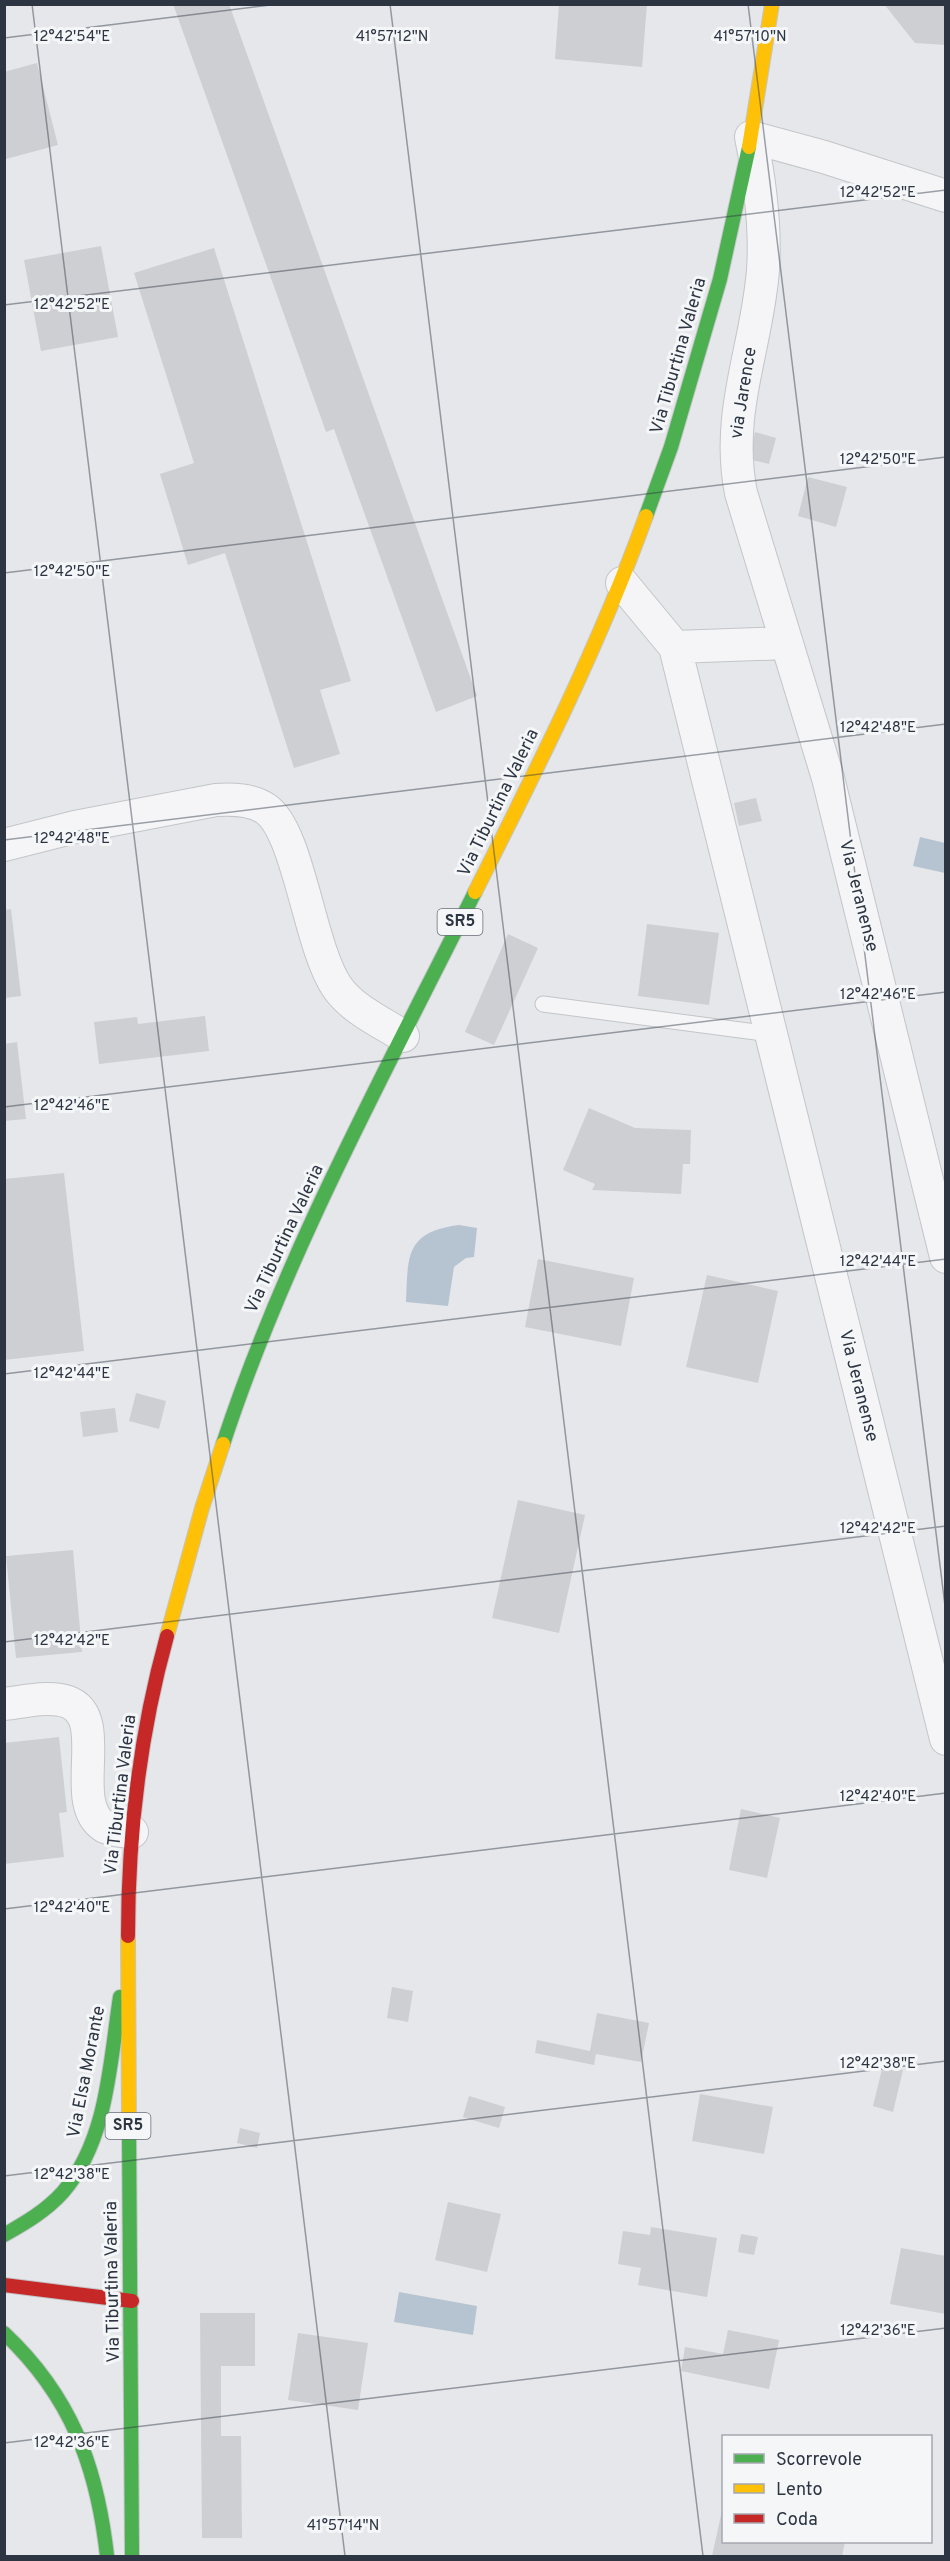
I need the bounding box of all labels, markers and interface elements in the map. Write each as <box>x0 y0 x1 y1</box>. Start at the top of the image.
text: 12°42'54"E <box>34 28 110 47</box>
text: 41°57'12"N <box>356 28 428 47</box>
text: 41°57'10"N <box>713 28 787 47</box>
text: 12°42'52"E <box>840 184 916 203</box>
street label: Via Tiburtina Valeria <box>646 275 712 437</box>
text: 12°42'52"E <box>34 296 110 315</box>
street label: via Jarence <box>725 345 763 441</box>
text: 12°42'50"E <box>840 451 916 470</box>
text: 12°42'50"E <box>34 563 110 582</box>
text: 12°42'48"E <box>840 719 916 738</box>
street label: Via Tiburtina Valeria <box>453 725 545 881</box>
text: 12°42'48"E <box>34 830 110 849</box>
street label: Via Jeranense <box>833 838 883 954</box>
road number: SR5 <box>438 909 482 935</box>
text: 12°42'46"E <box>840 986 916 1005</box>
text: 12°42'46"E <box>34 1097 110 1116</box>
street label: Via Tiburtina Valeria <box>240 1161 330 1317</box>
text: 12°42'44"E <box>840 1253 916 1272</box>
street label: Via Jeranense <box>833 1328 883 1444</box>
text: 12°42'44"E <box>34 1365 110 1384</box>
text: 12°42'42"E <box>840 1520 916 1539</box>
text: 12°42'42"E <box>34 1632 110 1651</box>
street label: Via Tiburtina Valeria <box>100 1713 142 1877</box>
text: 12°42'40"E <box>840 1788 916 1807</box>
text: 12°42'40"E <box>34 1899 110 1918</box>
street label: Via Elsa Morante <box>63 2004 111 2140</box>
text: 12°42'38"E <box>840 2055 916 2074</box>
road number: SR5 <box>106 2113 150 2139</box>
text: 12°42'38"E <box>34 2166 110 2185</box>
street label: Via Tiburtina Valeria <box>100 2201 126 2363</box>
text: 12°42'36"E <box>840 2322 916 2341</box>
text: 12°42'36"E <box>34 2434 110 2453</box>
legend <box>722 2435 932 2543</box>
text: Scorrevole <box>776 2449 862 2472</box>
text: Lento <box>776 2479 822 2502</box>
text: Coda <box>776 2509 818 2532</box>
text: 41°57'14"N <box>307 2517 379 2536</box>

